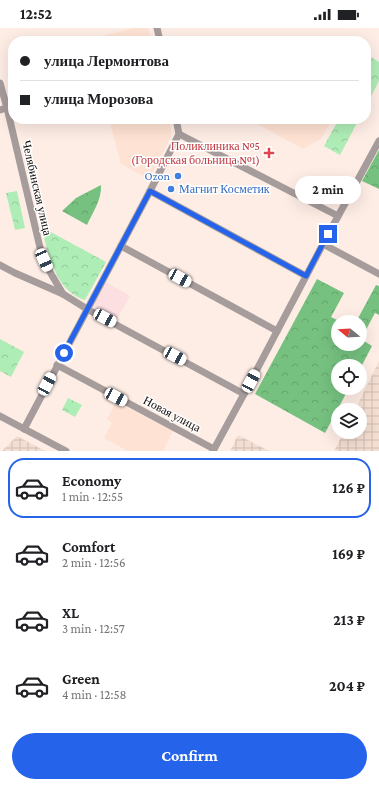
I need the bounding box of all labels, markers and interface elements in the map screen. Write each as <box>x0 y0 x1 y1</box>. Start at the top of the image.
text: 12:52 <box>20 6 52 22</box>
text: улица Лермонтова <box>44 53 169 69</box>
text: улица Морозова <box>44 91 153 107</box>
street label: Челябинская улица <box>19 139 55 238</box>
place label: Поликлиника №5 (Городская больница №1) <box>131 139 260 167</box>
marker: Поликлиника №5 (Городская больница №1) <box>263 147 275 159</box>
place label: Ozon <box>144 169 171 183</box>
marker: Ozon <box>173 171 183 181</box>
callout: 2 min <box>295 176 361 204</box>
place label: Магнит Косметик <box>179 182 270 196</box>
text: 2 min <box>312 182 344 197</box>
marker: Магнит Косметик <box>166 184 176 194</box>
route end <box>319 225 337 243</box>
car <box>34 247 54 273</box>
car <box>167 267 193 289</box>
car <box>92 307 118 329</box>
north arrow <box>331 315 367 351</box>
map controls <box>331 315 367 439</box>
route start <box>55 344 73 362</box>
car <box>162 345 188 367</box>
button: locate <box>331 359 367 395</box>
car <box>240 368 262 394</box>
car <box>36 371 58 397</box>
car <box>103 386 129 408</box>
street label: Новая улица <box>141 393 204 435</box>
button: layers <box>331 403 367 439</box>
icon: car <box>14 470 50 506</box>
text: Economy <box>62 473 121 489</box>
text: 126 ₽ <box>332 480 365 496</box>
text: 1 min · 12:55 <box>62 489 123 504</box>
icon: car <box>14 536 50 572</box>
text: Comfort <box>62 539 116 555</box>
text: 169 ₽ <box>332 546 365 562</box>
text: 2 min · 12:56 <box>62 555 126 570</box>
icon: car <box>14 602 50 638</box>
text: XL <box>62 605 79 621</box>
text: 213 ₽ <box>333 612 365 628</box>
text: 3 min · 12:57 <box>62 621 125 636</box>
icon: car <box>14 668 50 704</box>
text: Green <box>62 671 100 687</box>
text: 204 ₽ <box>329 678 365 694</box>
text: 4 min · 12:58 <box>62 687 127 702</box>
button: Confirm <box>12 733 367 779</box>

